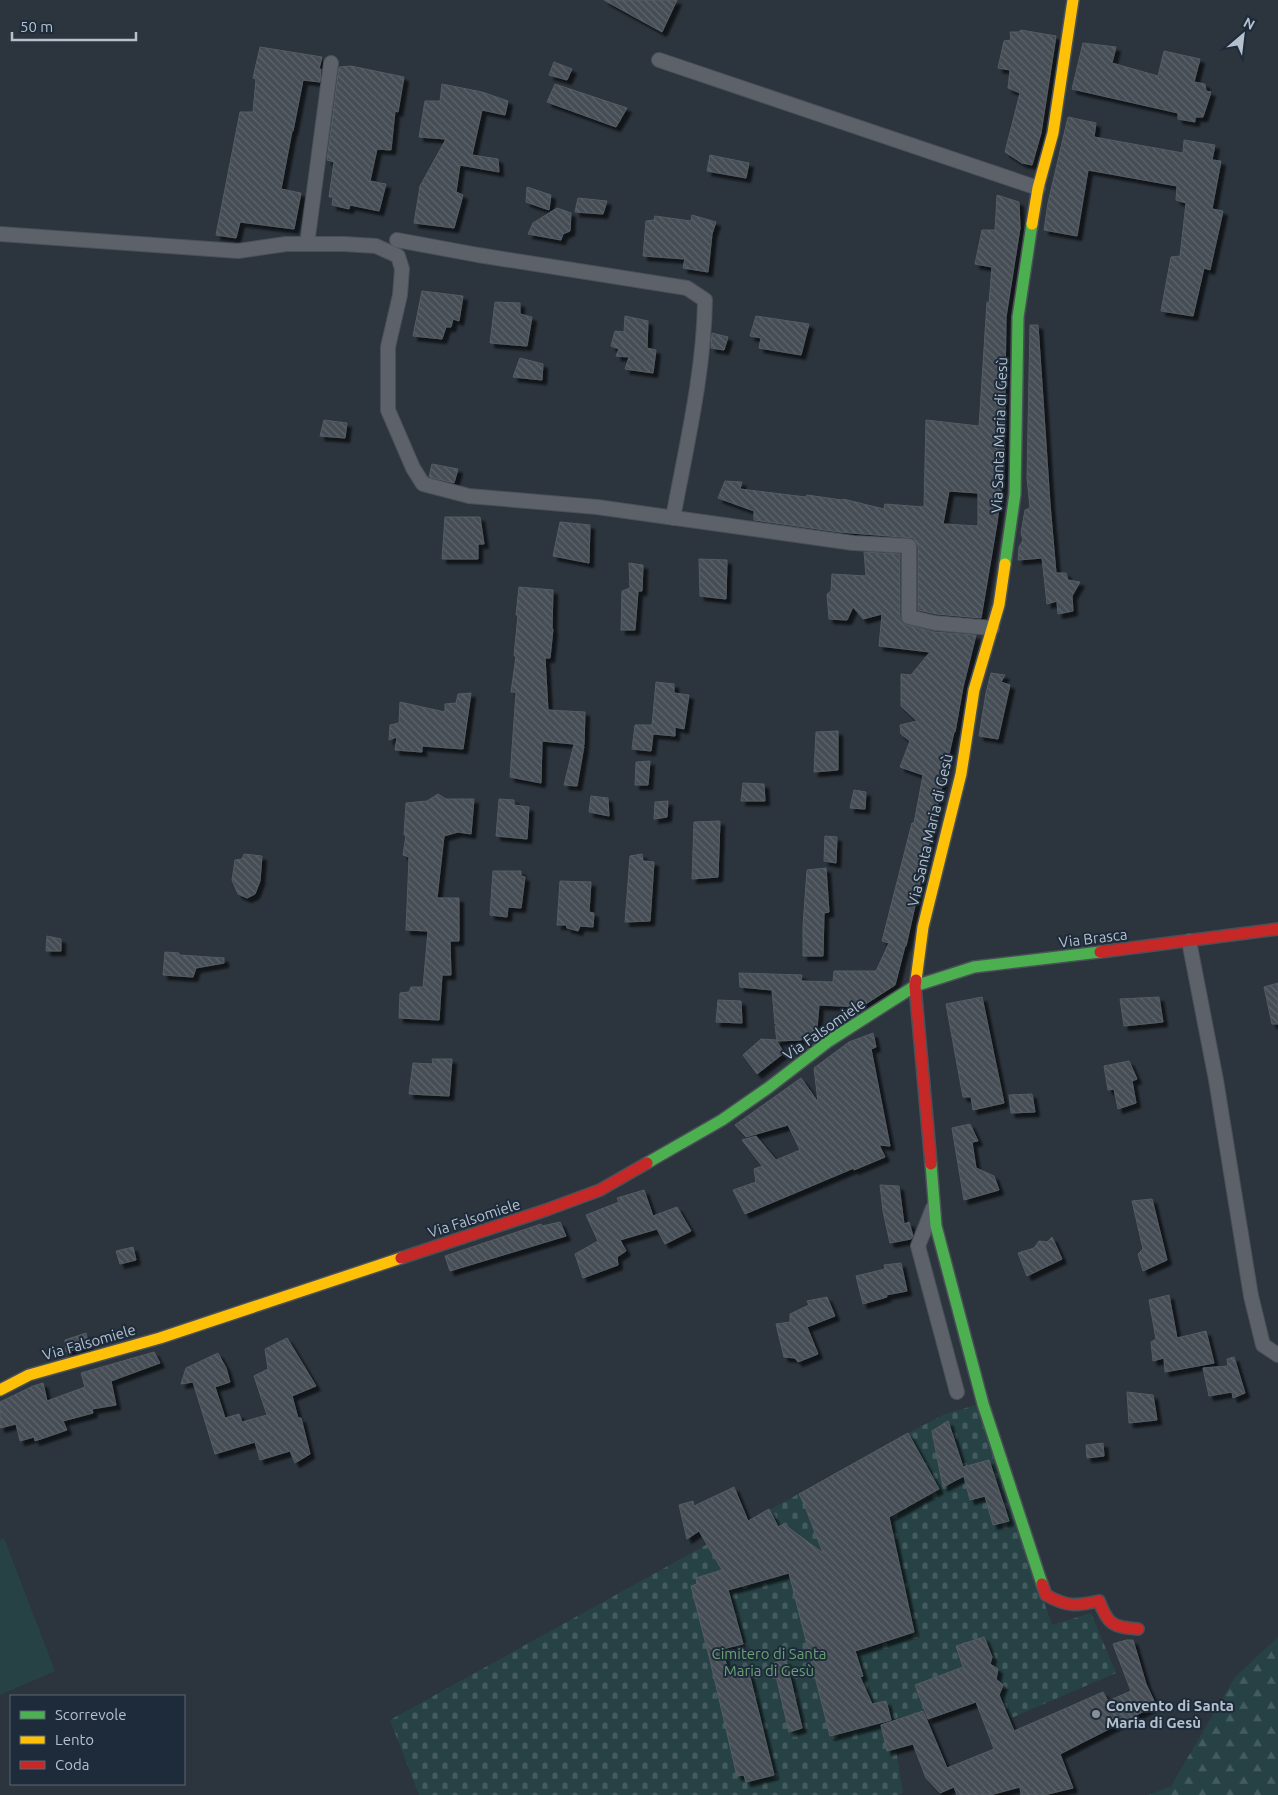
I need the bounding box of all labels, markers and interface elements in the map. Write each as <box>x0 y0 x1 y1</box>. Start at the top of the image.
scale bar <box>12 10 136 42</box>
north arrow <box>1218 10 1268 60</box>
text: N <box>1241 14 1257 33</box>
text: 50 m <box>20 18 53 35</box>
street label: Via Santa Maria di Gesù <box>988 357 1010 513</box>
street label: Via Santa Maria di Gesù <box>904 752 956 908</box>
street label: Via Brasca <box>1058 925 1128 951</box>
street label: Via Falsomiele <box>780 994 868 1064</box>
street label: Via Falsomiele <box>426 1195 522 1241</box>
street label: Via Falsomiele <box>40 1321 138 1363</box>
park label: Cimitero di Santa Maria di Gesù <box>711 1645 827 1679</box>
legend <box>10 1695 185 1785</box>
place label: Convento di Santa Maria di Gesù <box>1106 1697 1234 1731</box>
text: Scorrevole <box>55 1706 126 1723</box>
marker: Convento di Santa Maria di Gesù <box>1090 1708 1102 1720</box>
text: Lento <box>55 1731 94 1748</box>
text: Coda <box>55 1756 89 1773</box>

